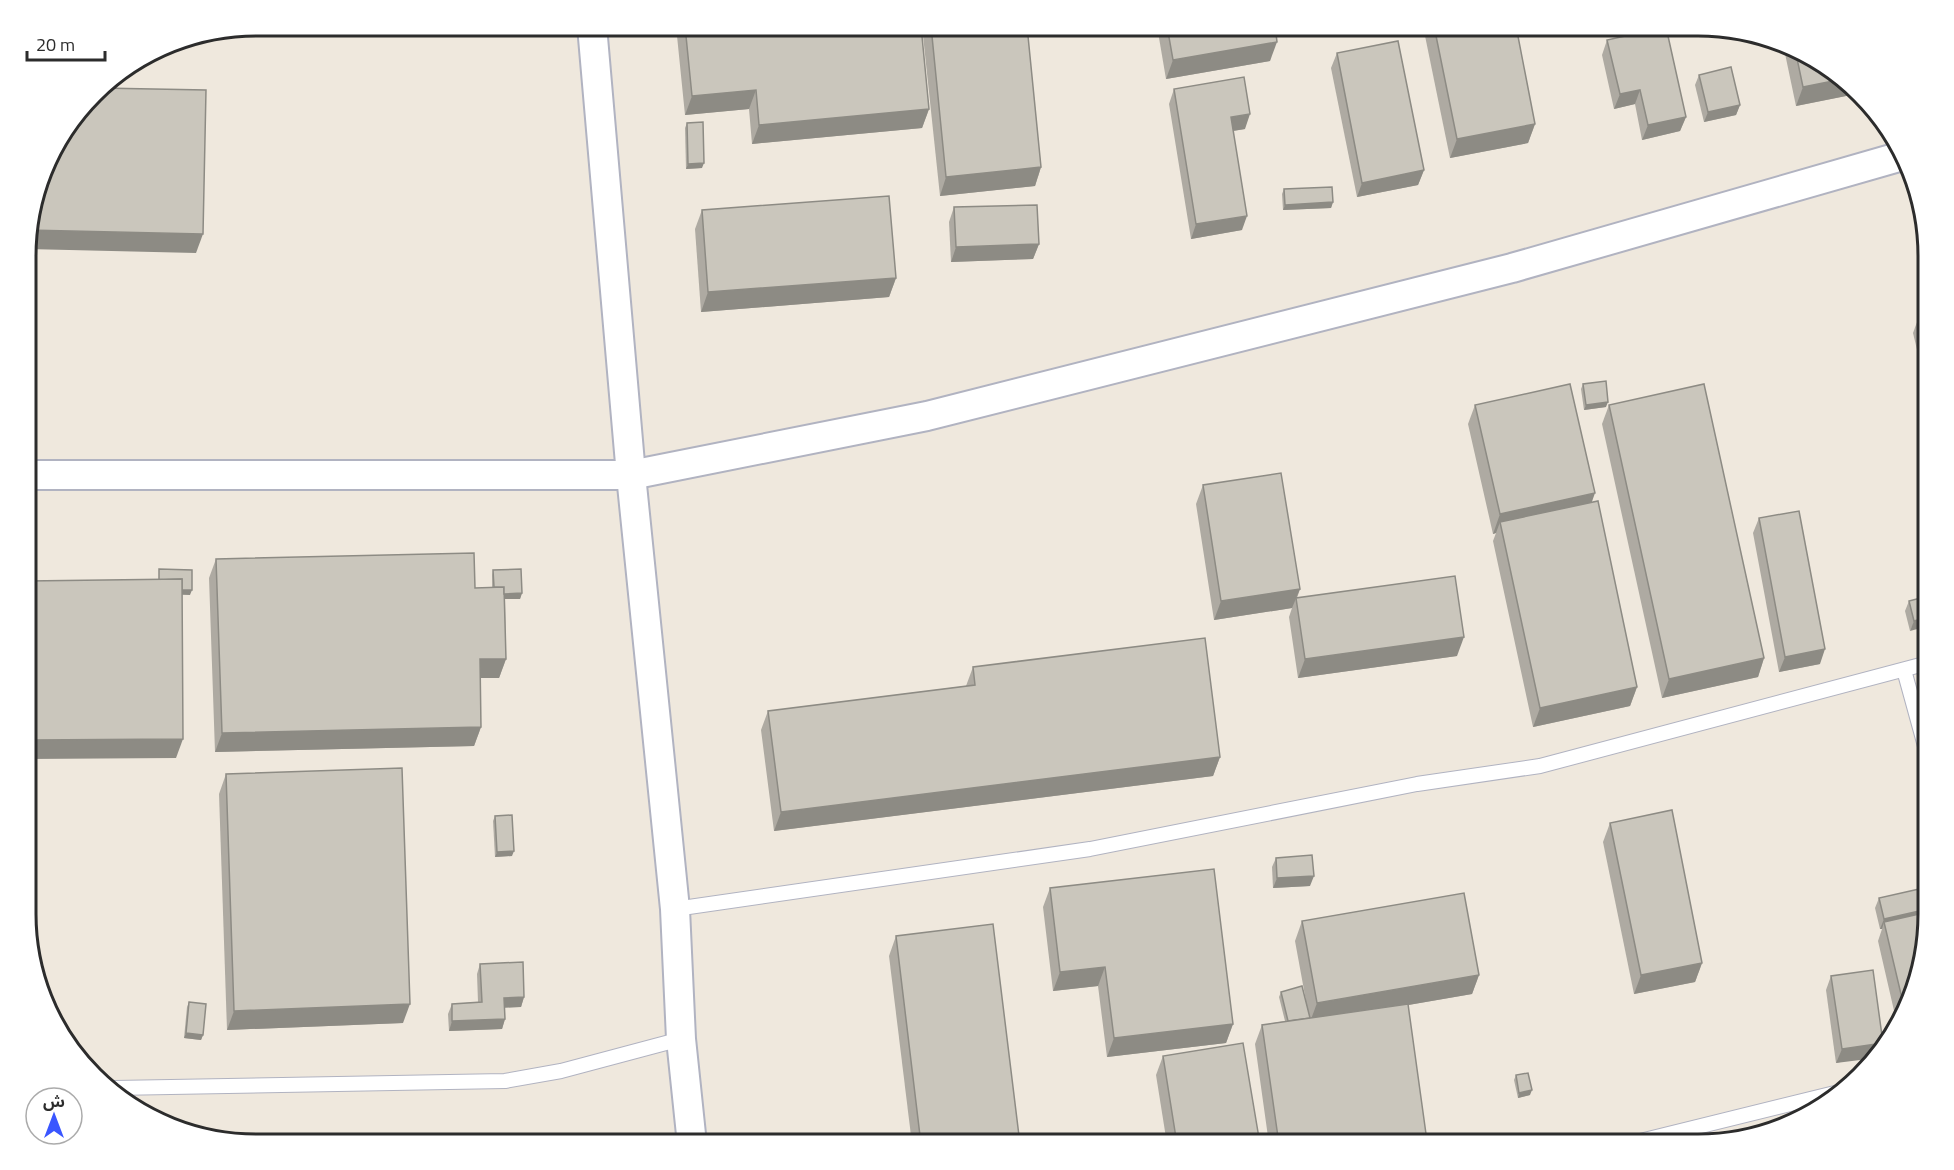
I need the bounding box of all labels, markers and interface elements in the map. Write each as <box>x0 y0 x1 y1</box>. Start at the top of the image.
scale bar <box>27 24 105 62</box>
text: 20 m <box>36 31 75 58</box>
north arrow <box>24 1086 84 1146</box>
text: ش <box>43 1089 65 1113</box>

